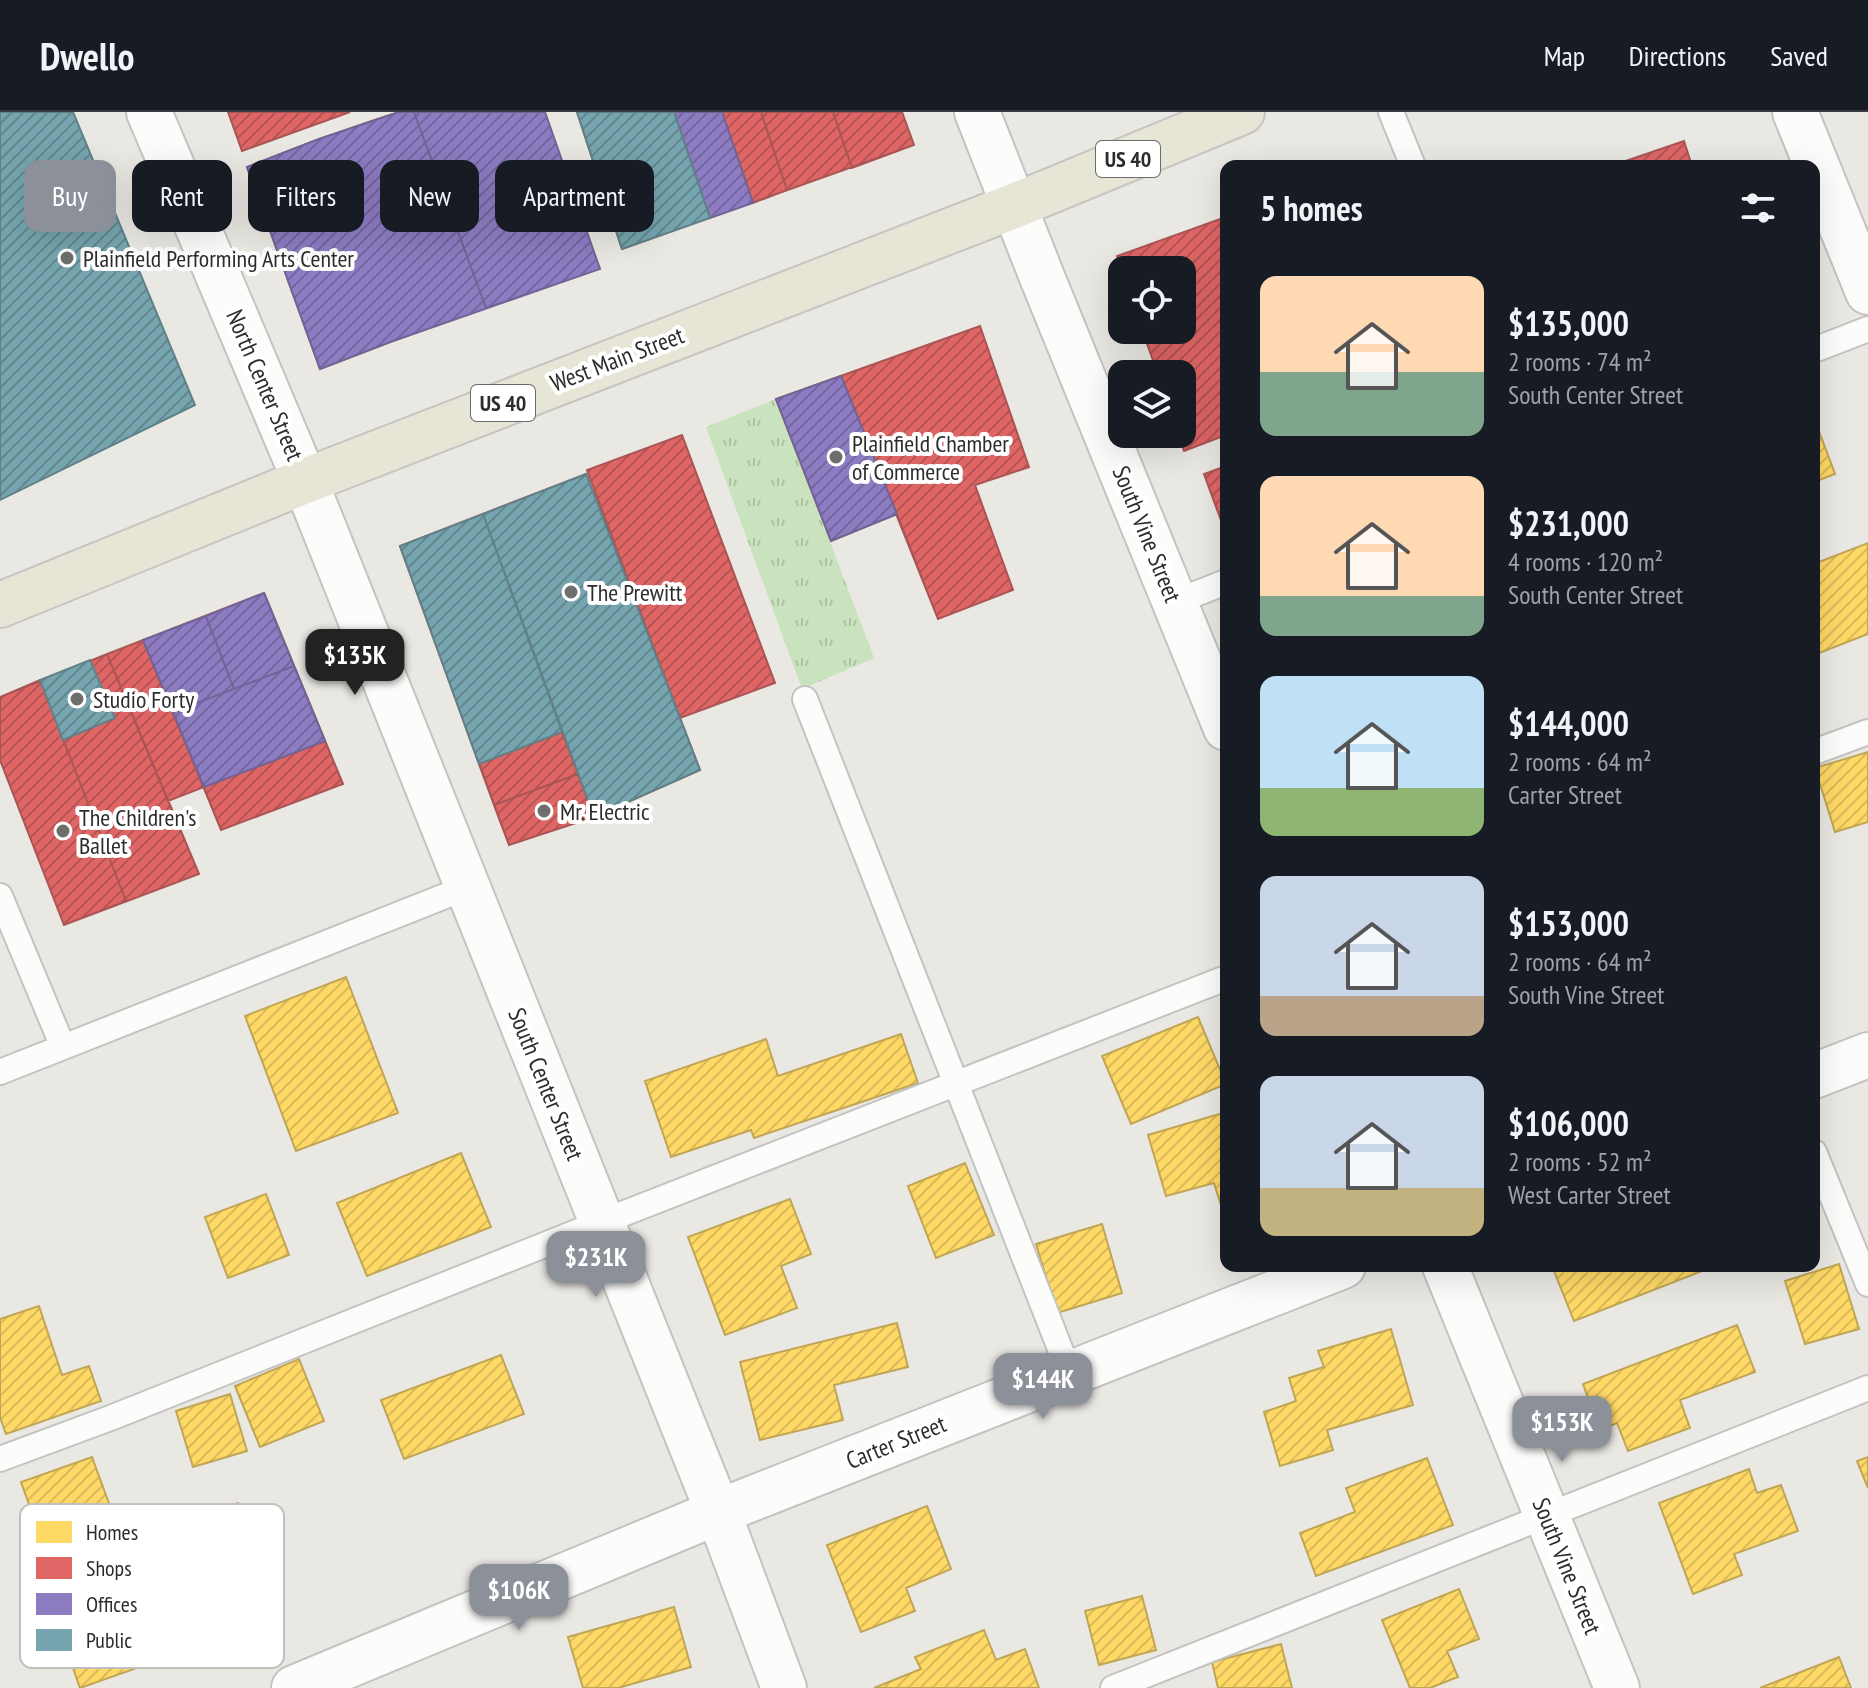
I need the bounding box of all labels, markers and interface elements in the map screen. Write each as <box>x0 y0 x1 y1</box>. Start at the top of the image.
text: Dwello <box>40 31 134 80</box>
text: Map <box>1544 37 1585 74</box>
text: Directions <box>1629 37 1726 74</box>
text: Saved <box>1770 37 1828 74</box>
road number: US 40 <box>1096 141 1160 177</box>
chip: Buy <box>24 160 116 232</box>
chip: Rent <box>132 160 232 232</box>
chip: Filters <box>248 160 364 232</box>
chip: New <box>380 160 479 232</box>
chip: Apartment <box>495 160 654 232</box>
text: 5 homes <box>1260 186 1363 230</box>
icon: filters <box>1736 186 1780 230</box>
place label: Plainfield Performing Arts Center <box>83 243 354 274</box>
marker: Plainfield Performing Arts Center <box>58 249 76 267</box>
map controls <box>1108 256 1196 448</box>
button: locate <box>1108 256 1196 344</box>
text: $135,000 <box>1508 301 1629 345</box>
street label: North Center Street <box>219 305 311 466</box>
icon: home <box>1324 308 1420 404</box>
street label: West Main Street <box>546 319 688 399</box>
text: 2 rooms · 74 m² <box>1508 345 1652 378</box>
button: layers <box>1108 360 1196 448</box>
text: South Center Street <box>1508 378 1683 411</box>
road number: US 40 <box>471 385 535 421</box>
place label: Plainfield Chamber of Commerce <box>852 428 1009 487</box>
marker: Plainfield Chamber of Commerce <box>827 448 845 466</box>
street label: South Vine Street <box>1106 461 1189 607</box>
text: $231,000 <box>1508 501 1629 545</box>
icon: home <box>1324 508 1420 604</box>
text: 4 rooms · 120 m² <box>1508 545 1663 578</box>
place label: The Prewitt <box>587 577 683 608</box>
text: South Center Street <box>1508 578 1683 611</box>
marker: The Prewitt <box>562 583 580 601</box>
pin: $135K <box>299 629 411 697</box>
text: $135K <box>323 638 387 671</box>
place label: Studio Forty <box>93 684 194 715</box>
marker: Studio Forty <box>68 690 86 708</box>
text: $144,000 <box>1508 701 1629 745</box>
icon: home <box>1324 708 1420 804</box>
text: 2 rooms · 64 m² <box>1508 745 1652 778</box>
text: Carter Street <box>1508 778 1622 811</box>
place label: Mr. Electric <box>560 796 650 827</box>
place label: The Children's Ballet <box>79 802 196 861</box>
marker: Mr. Electric <box>535 802 553 820</box>
marker: The Children's Ballet <box>54 822 72 840</box>
text: $153,000 <box>1508 901 1629 945</box>
icon: home <box>1324 908 1420 1004</box>
text: 2 rooms · 64 m² <box>1508 945 1652 978</box>
text: South Vine Street <box>1508 978 1664 1011</box>
street label: South Center Street <box>501 1003 591 1165</box>
text: $106,000 <box>1508 1101 1629 1145</box>
icon: home <box>1324 1108 1420 1204</box>
text: 2 rooms · 52 m² <box>1508 1145 1652 1178</box>
text: West Carter Street <box>1508 1178 1671 1211</box>
pin: $231K <box>540 1231 652 1299</box>
text: $231K <box>564 1240 628 1273</box>
pin: $144K <box>987 1353 1099 1421</box>
text: $144K <box>1011 1362 1075 1395</box>
pin: $153K <box>1506 1396 1618 1464</box>
text: $153K <box>1530 1405 1594 1438</box>
street label: Carter Street <box>841 1408 951 1476</box>
street label: South Vine Street <box>1526 1493 1609 1639</box>
legend <box>20 1504 284 1668</box>
text: Homes <box>86 1518 138 1546</box>
text: Shops <box>86 1554 132 1582</box>
pin: $106K <box>463 1564 575 1632</box>
text: $106K <box>487 1573 551 1606</box>
text: Offices <box>86 1590 137 1618</box>
text: Public <box>86 1626 132 1654</box>

